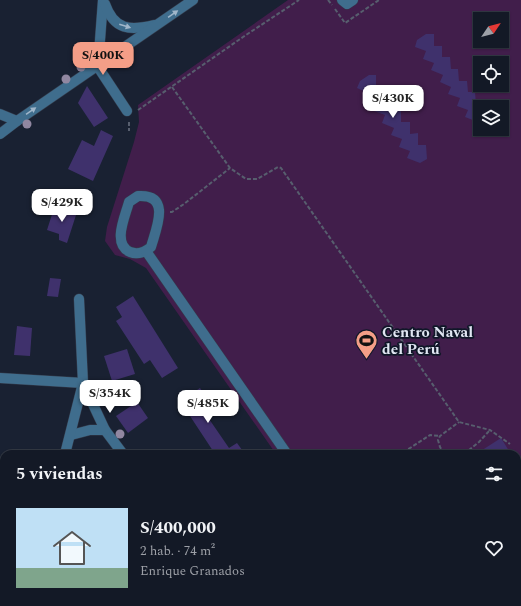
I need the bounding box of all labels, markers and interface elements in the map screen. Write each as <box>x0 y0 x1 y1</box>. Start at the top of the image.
one-way arrow <box>168 10 179 18</box>
north arrow <box>473 12 509 48</box>
map controls <box>473 12 509 136</box>
one-way arrow <box>119 23 131 29</box>
pin: S/400K <box>70 42 136 76</box>
text: S/400K <box>82 45 124 65</box>
button: locate <box>473 56 509 92</box>
pin: S/430K <box>360 85 426 119</box>
text: S/430K <box>372 88 414 108</box>
button: layers <box>473 100 509 136</box>
one-way arrow <box>26 107 37 115</box>
pin: S/429K <box>29 189 95 223</box>
text: S/429K <box>41 192 83 212</box>
place label: Centro Naval del Perú <box>382 321 473 361</box>
sports icon: Centro Naval del Perú <box>353 328 379 361</box>
pin: S/354K <box>77 380 143 414</box>
text: S/354K <box>89 383 131 403</box>
pin: S/485K <box>175 390 241 424</box>
text: S/485K <box>187 393 229 413</box>
text: 5 viviendas <box>16 461 103 487</box>
icon: filters <box>483 463 505 485</box>
text: S/400,000 <box>140 515 216 541</box>
icon: home <box>48 524 96 572</box>
icon: heart <box>483 537 505 559</box>
text: 2 hab. · 74 m² <box>140 541 215 561</box>
text: Enrique Granados <box>140 561 245 581</box>

